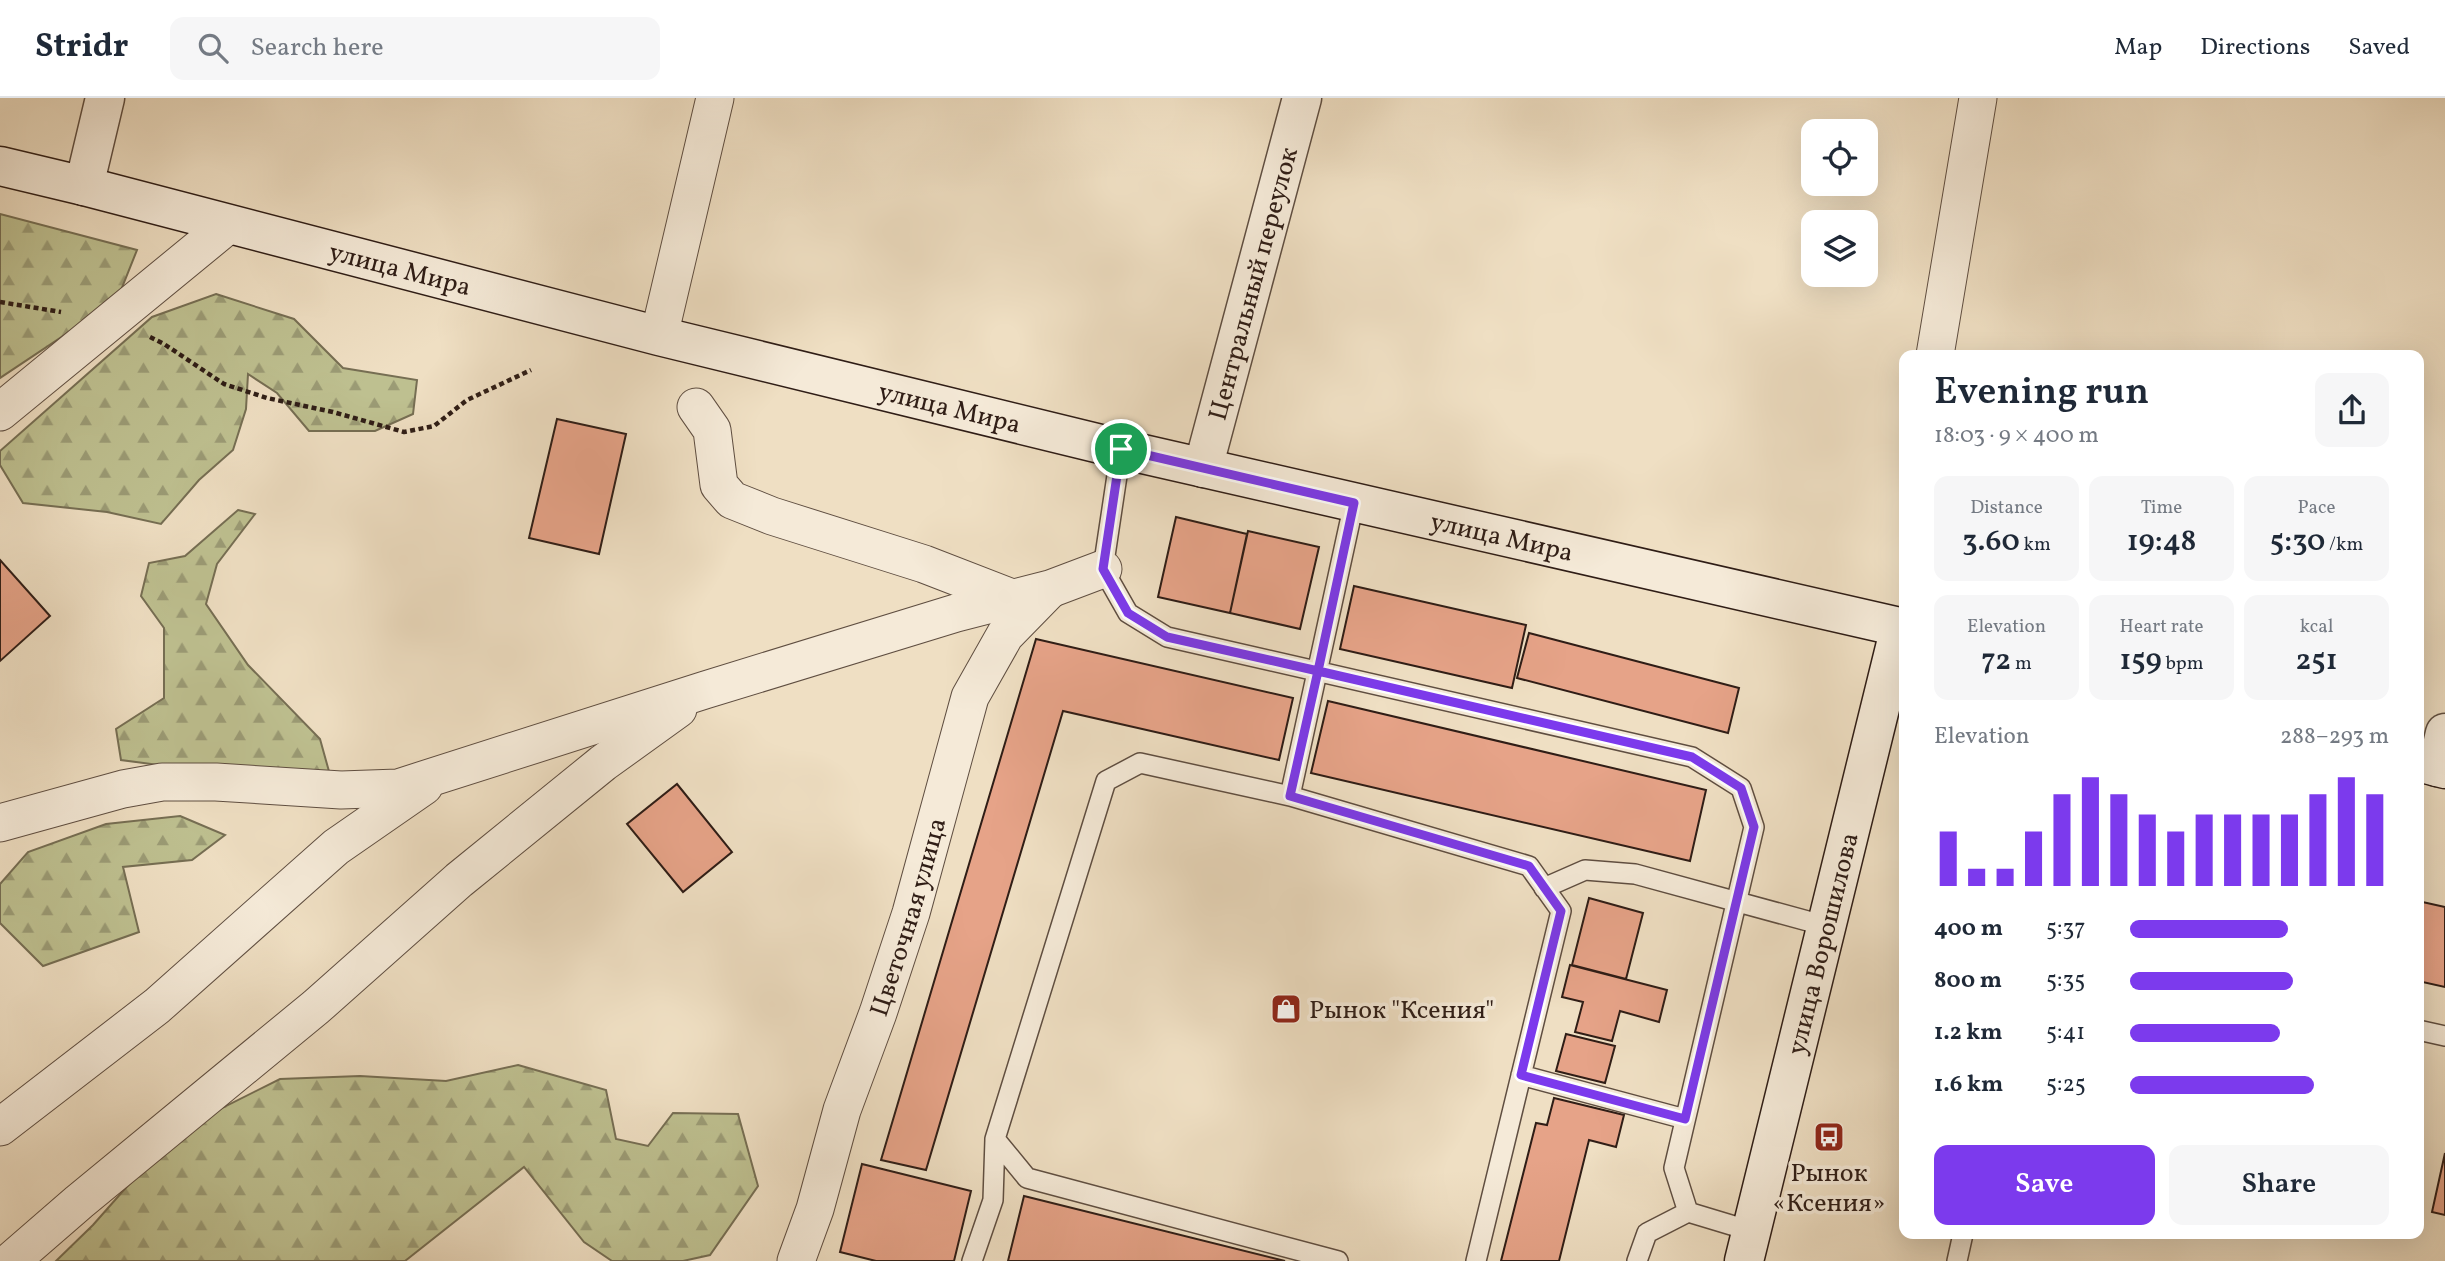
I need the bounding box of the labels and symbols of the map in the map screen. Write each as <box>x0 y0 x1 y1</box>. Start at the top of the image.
street label: Центральный переулок <box>1201 143 1308 424</box>
street label: улица Мира <box>325 235 475 306</box>
street label: улица Мира <box>874 374 1024 444</box>
pin <box>1091 419 1151 479</box>
street label: улица Мира <box>1427 504 1576 572</box>
street label: Цветочная улица <box>862 814 956 1022</box>
street label: улица Ворошилова <box>1779 829 1869 1059</box>
shop icon: Рынок "Ксения" <box>1269 992 1303 1026</box>
place label: Рынок "Ксения" <box>1309 993 1494 1029</box>
bus stop icon: Рынок «Ксения» <box>1812 1120 1846 1154</box>
place label: Рынок «Ксения» <box>1773 1156 1885 1222</box>

